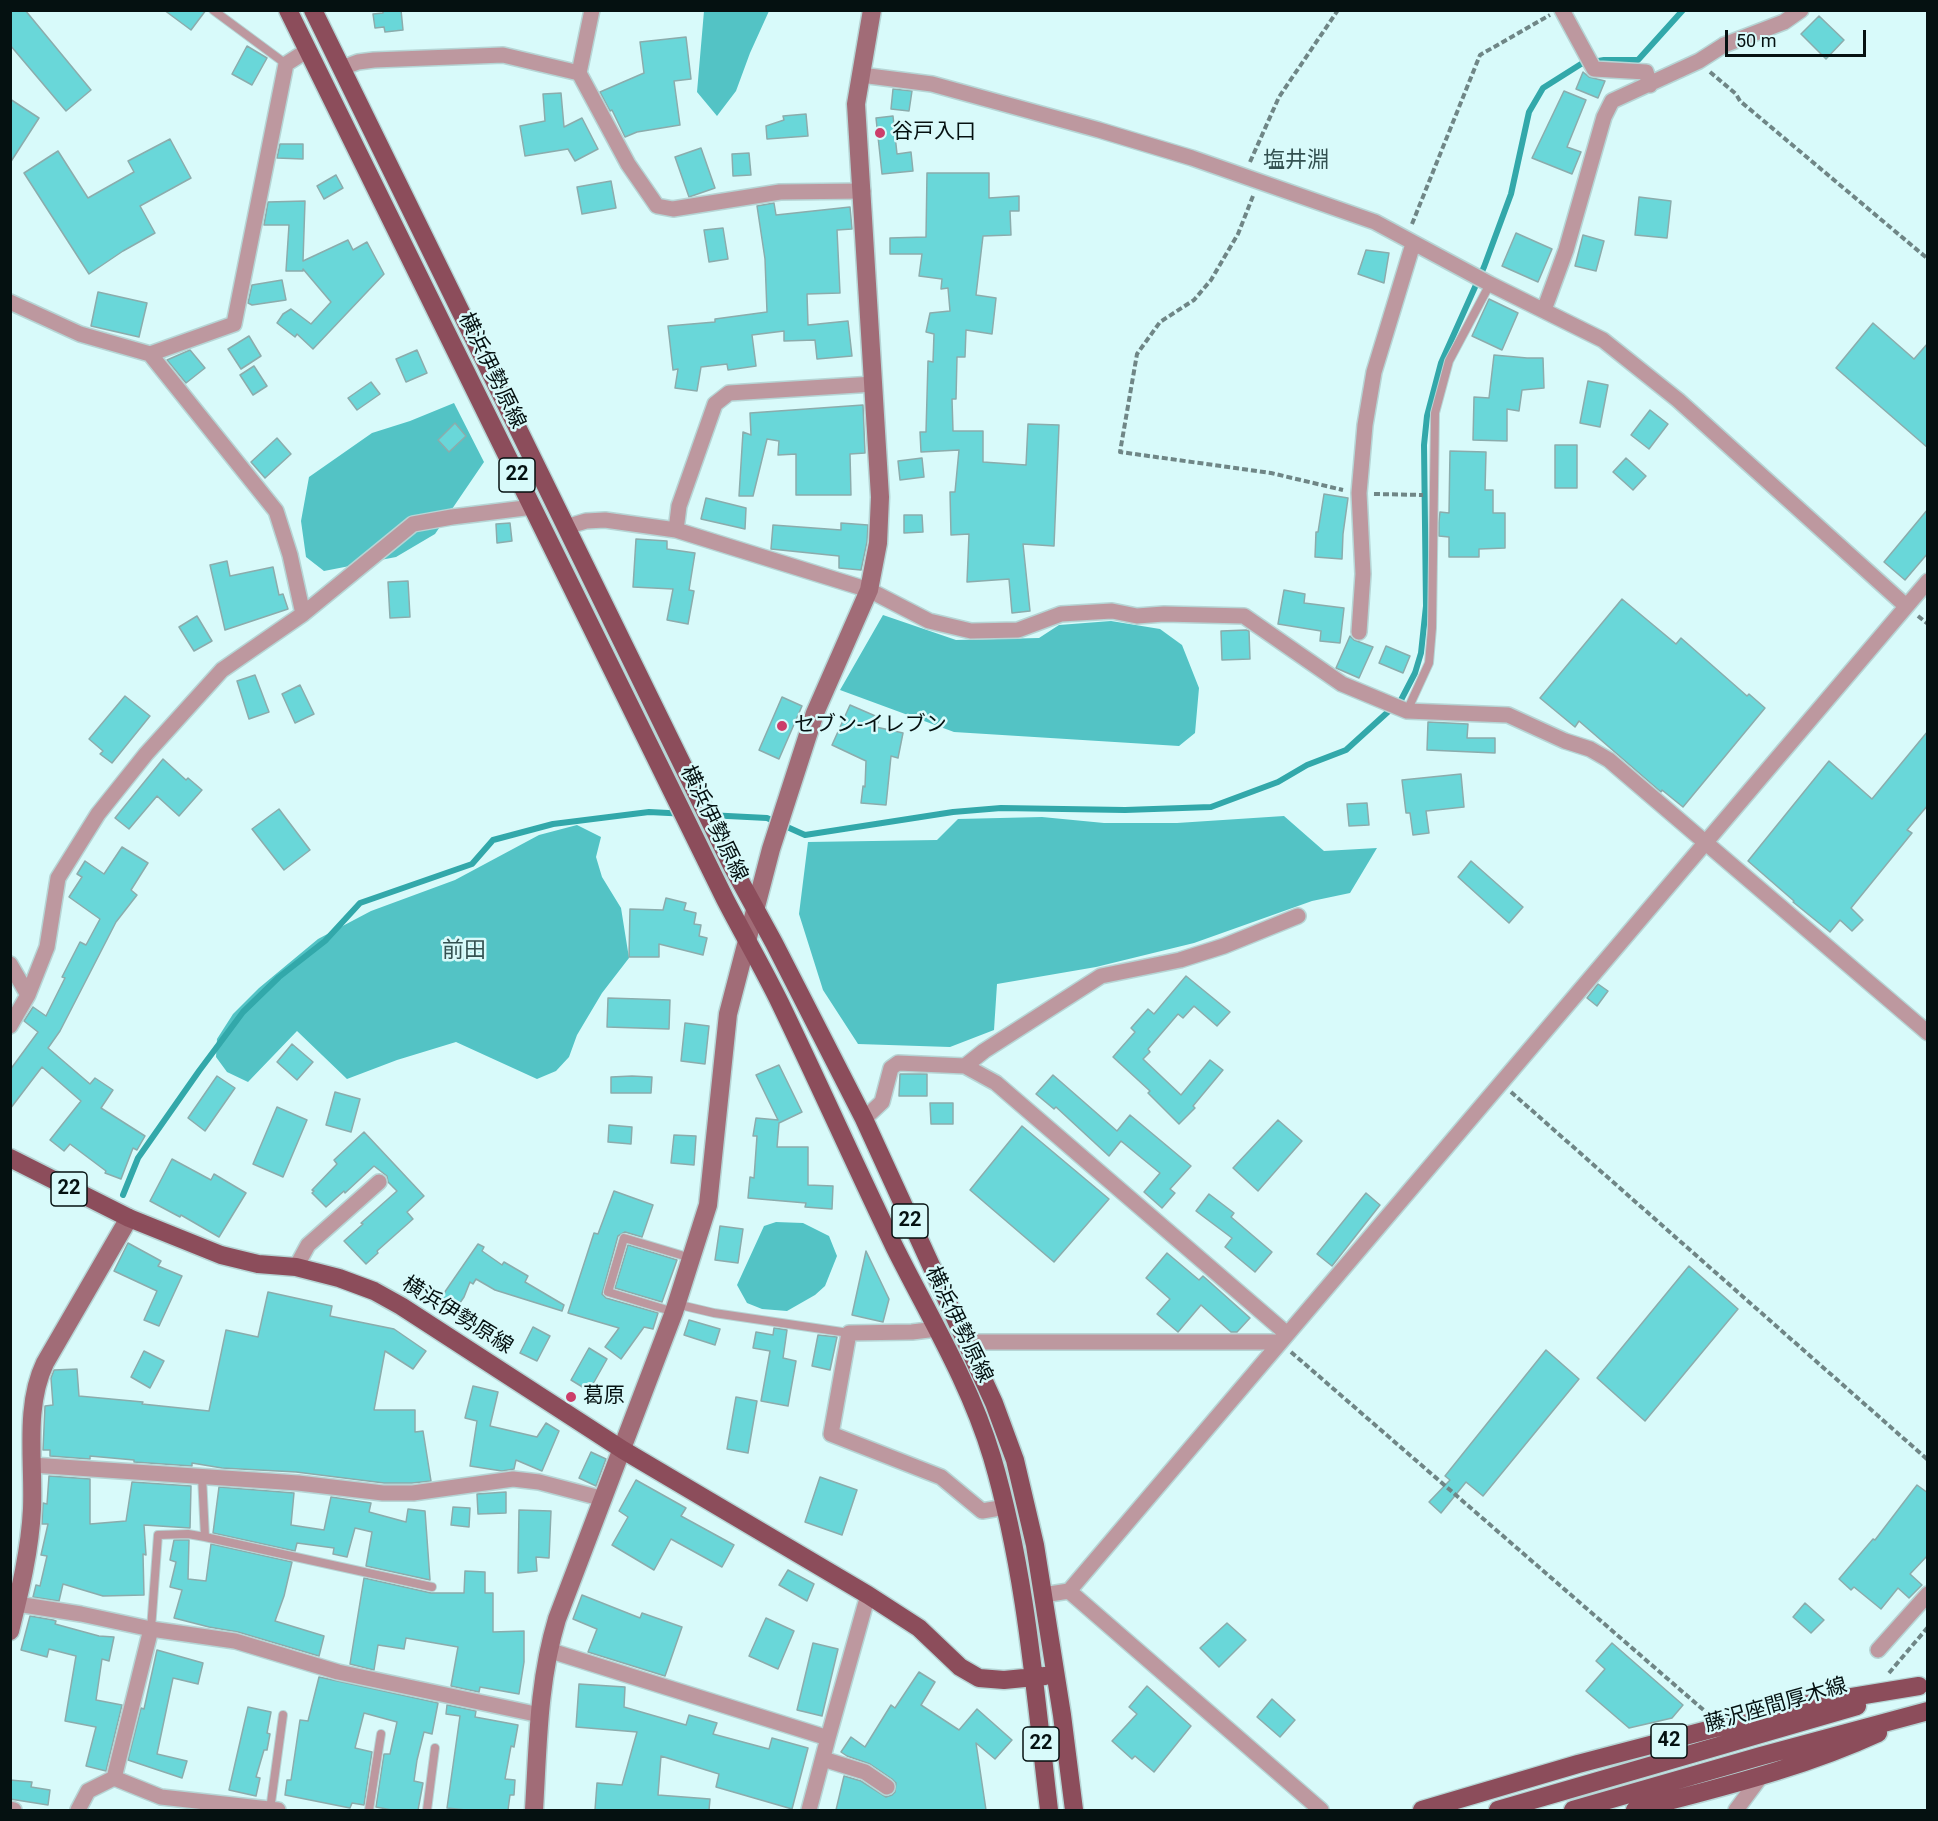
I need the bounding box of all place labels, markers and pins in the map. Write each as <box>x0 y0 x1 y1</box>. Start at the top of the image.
place label: 谷戸入口 <box>892 120 976 146</box>
marker: 谷戸入口 <box>873 126 887 140</box>
place label: セブン-イレブン <box>794 713 947 739</box>
marker: セブン-イレブン <box>775 719 789 733</box>
place label: 葛原 <box>583 1384 625 1410</box>
marker: 葛原 <box>564 1390 578 1404</box>

